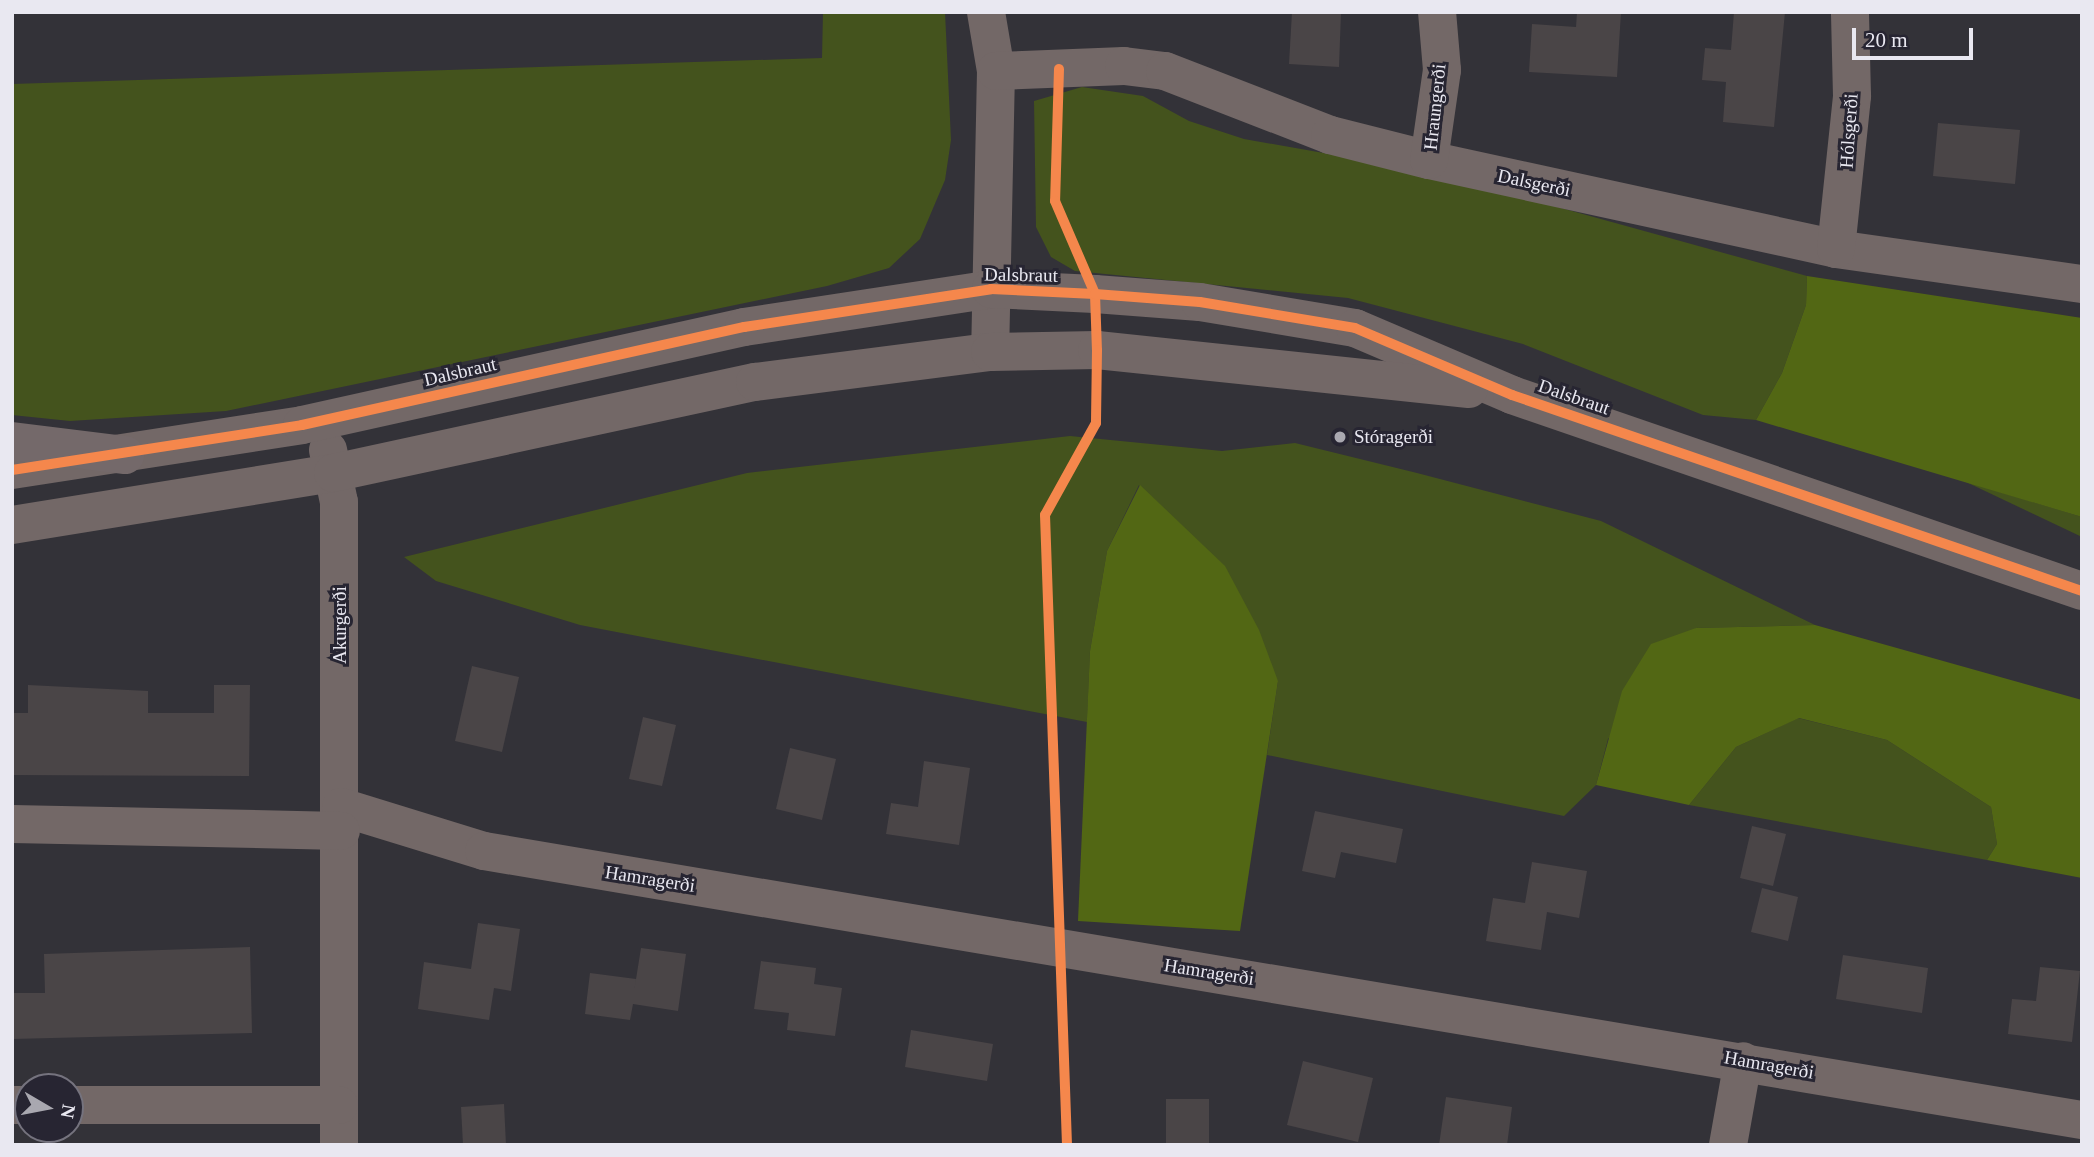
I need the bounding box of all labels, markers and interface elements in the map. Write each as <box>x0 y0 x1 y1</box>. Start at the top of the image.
scale bar <box>1856 14 1977 58</box>
text: 20 m <box>1865 28 1908 52</box>
street label: Hraungerði <box>1419 63 1451 151</box>
street label: Hólsgerði <box>1835 93 1863 169</box>
street label: Dalsgerði <box>1496 164 1572 202</box>
street label: Dalsbraut <box>984 263 1058 287</box>
street label: Dalsbraut <box>421 353 499 391</box>
street label: Dalsbraut <box>1535 374 1613 420</box>
place label: Stóragerði <box>1354 426 1433 448</box>
marker: Stóragerði <box>1332 429 1348 445</box>
street label: Akurgerði <box>329 586 351 664</box>
street label: Hamragerði <box>603 861 697 897</box>
street label: Hamragerði <box>1162 954 1256 990</box>
street label: Hamragerði <box>1722 1046 1816 1084</box>
north arrow <box>14 1073 84 1143</box>
text: N <box>57 1103 80 1120</box>

